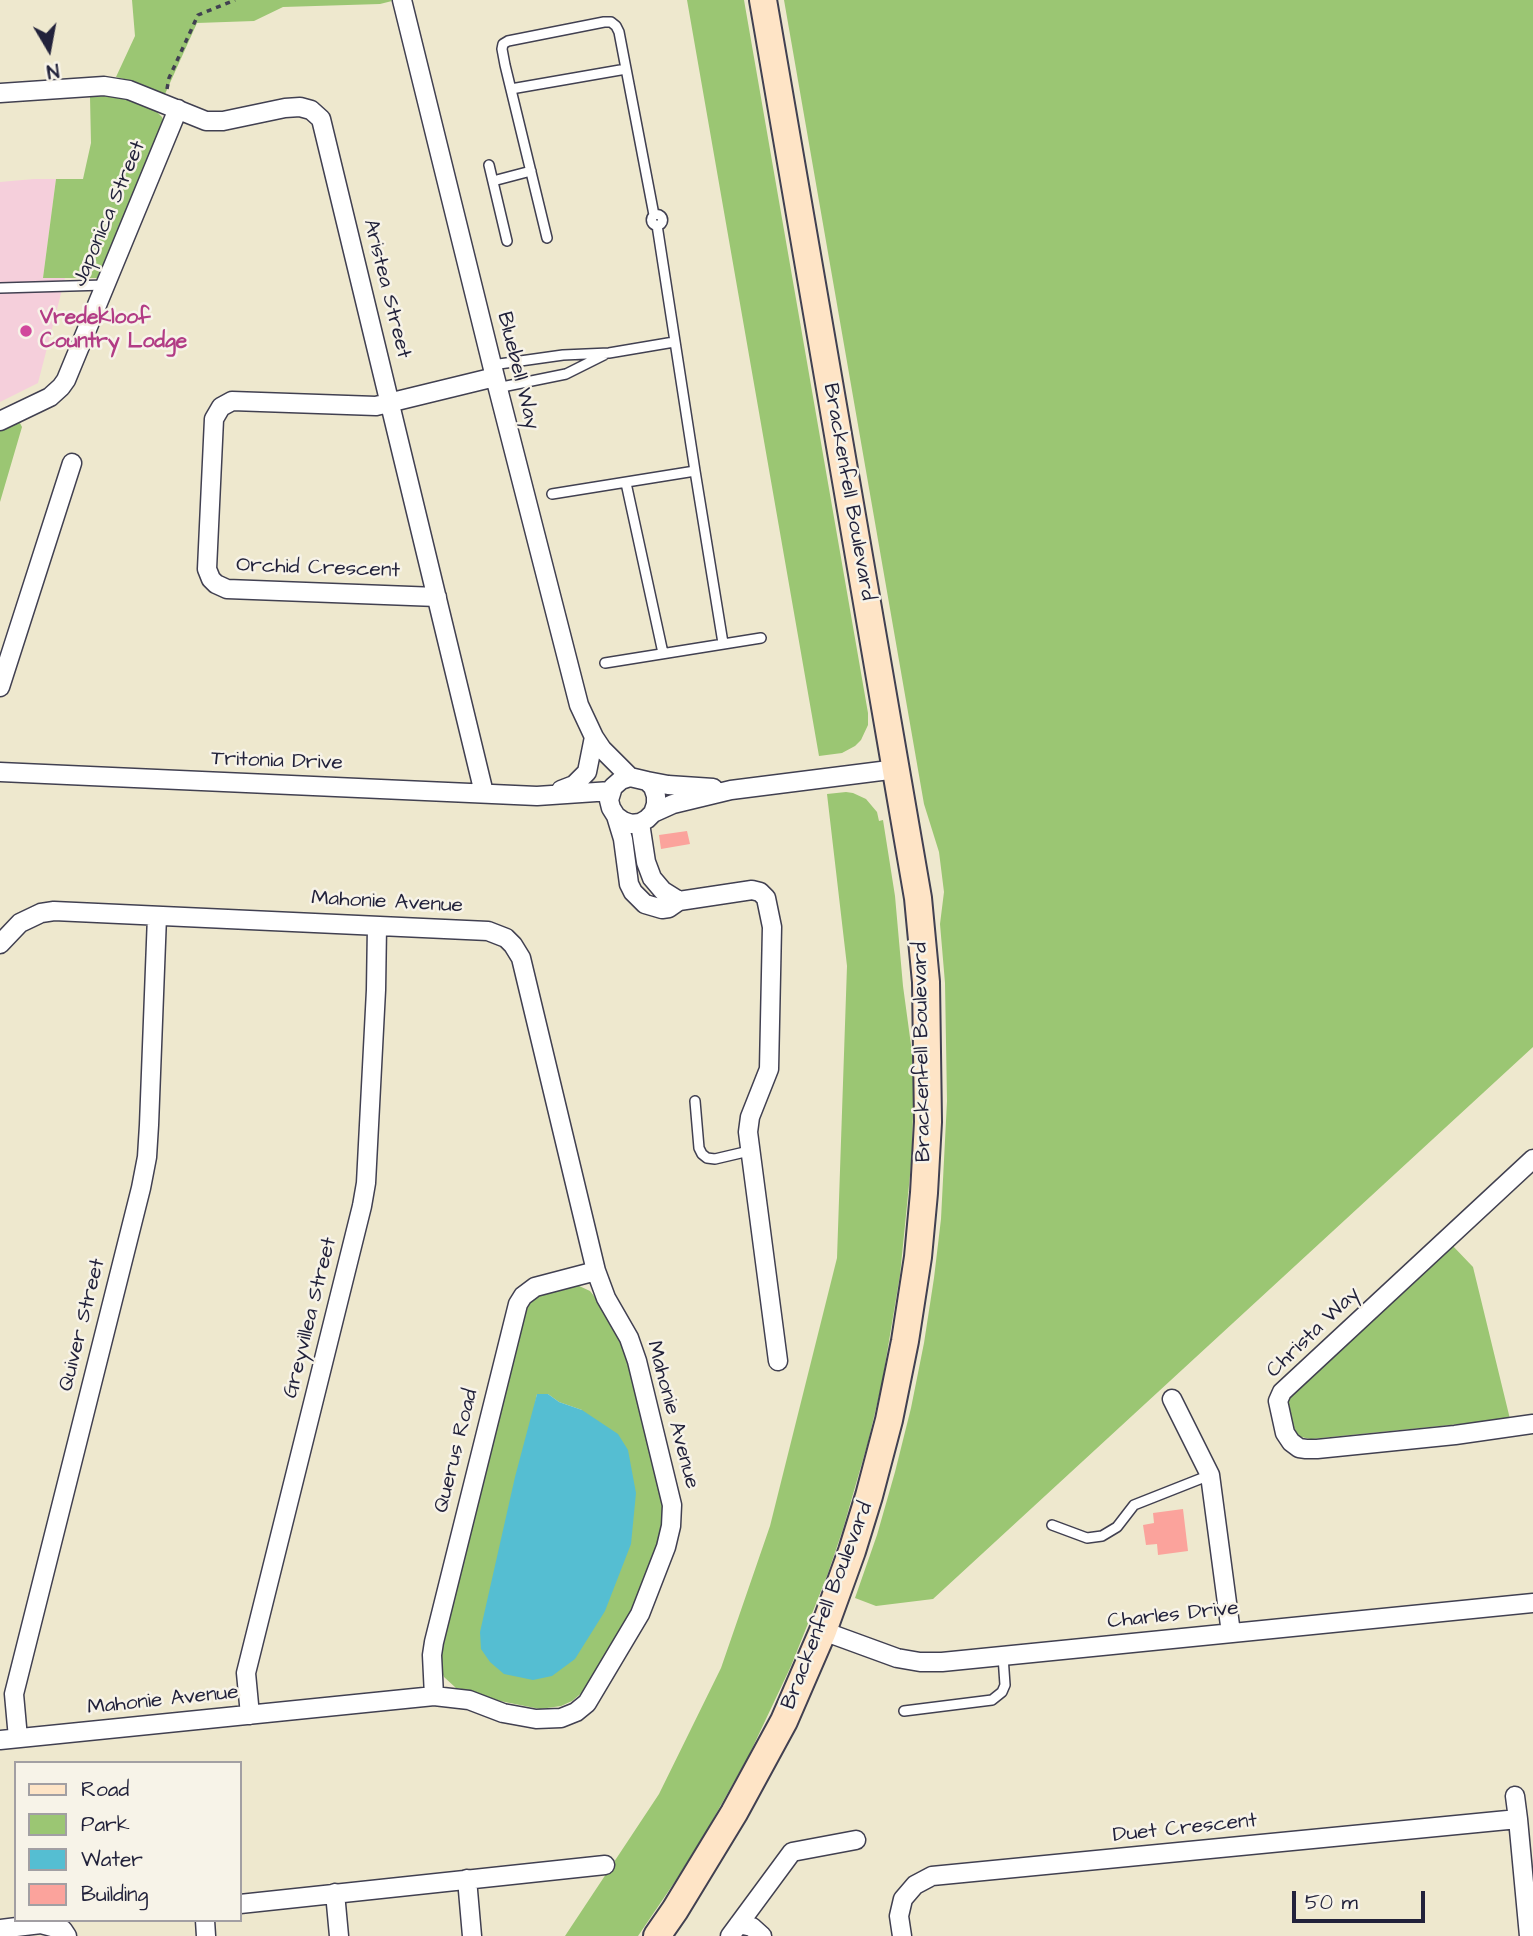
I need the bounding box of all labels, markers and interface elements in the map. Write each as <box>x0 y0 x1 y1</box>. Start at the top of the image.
north arrow <box>14 14 84 84</box>
text: N <box>45 56 61 85</box>
street label: Japonica Street <box>68 137 152 291</box>
street label: Aristea Street <box>357 217 415 361</box>
place label: Vredekloof Country Lodge <box>40 306 187 356</box>
street label: Bluebell Way <box>490 310 544 432</box>
marker: Vredekloof Country Lodge <box>18 323 34 339</box>
street label: Brackenfell Boulevard <box>816 381 880 603</box>
street label: Orchid Crescent <box>236 554 400 584</box>
street label: Tritonia Drive <box>211 747 343 777</box>
street label: Mahonie Avenue <box>310 886 464 920</box>
street label: Brackenfell Boulevard <box>908 942 938 1162</box>
street label: Greyvillea Street <box>279 1235 343 1401</box>
street label: Quiver Street <box>54 1256 112 1394</box>
street label: Christa Way <box>1262 1282 1366 1384</box>
street label: Mahonie Avenue <box>640 1338 704 1492</box>
street label: Querus Road <box>429 1387 485 1515</box>
street label: Brackenfell Boulevard <box>777 1499 879 1713</box>
street label: Charles Drive <box>1106 1597 1240 1635</box>
street label: Mahonie Avenue <box>86 1681 240 1721</box>
legend <box>14 1761 242 1922</box>
text: Road <box>81 1775 129 1804</box>
street label: Duet Crescent <box>1112 1809 1258 1849</box>
text: Park <box>81 1810 130 1839</box>
text: Water <box>81 1845 143 1874</box>
scale bar <box>1295 1876 1428 1920</box>
text: Building <box>81 1880 148 1909</box>
text: 50 m <box>1305 1888 1358 1917</box>

